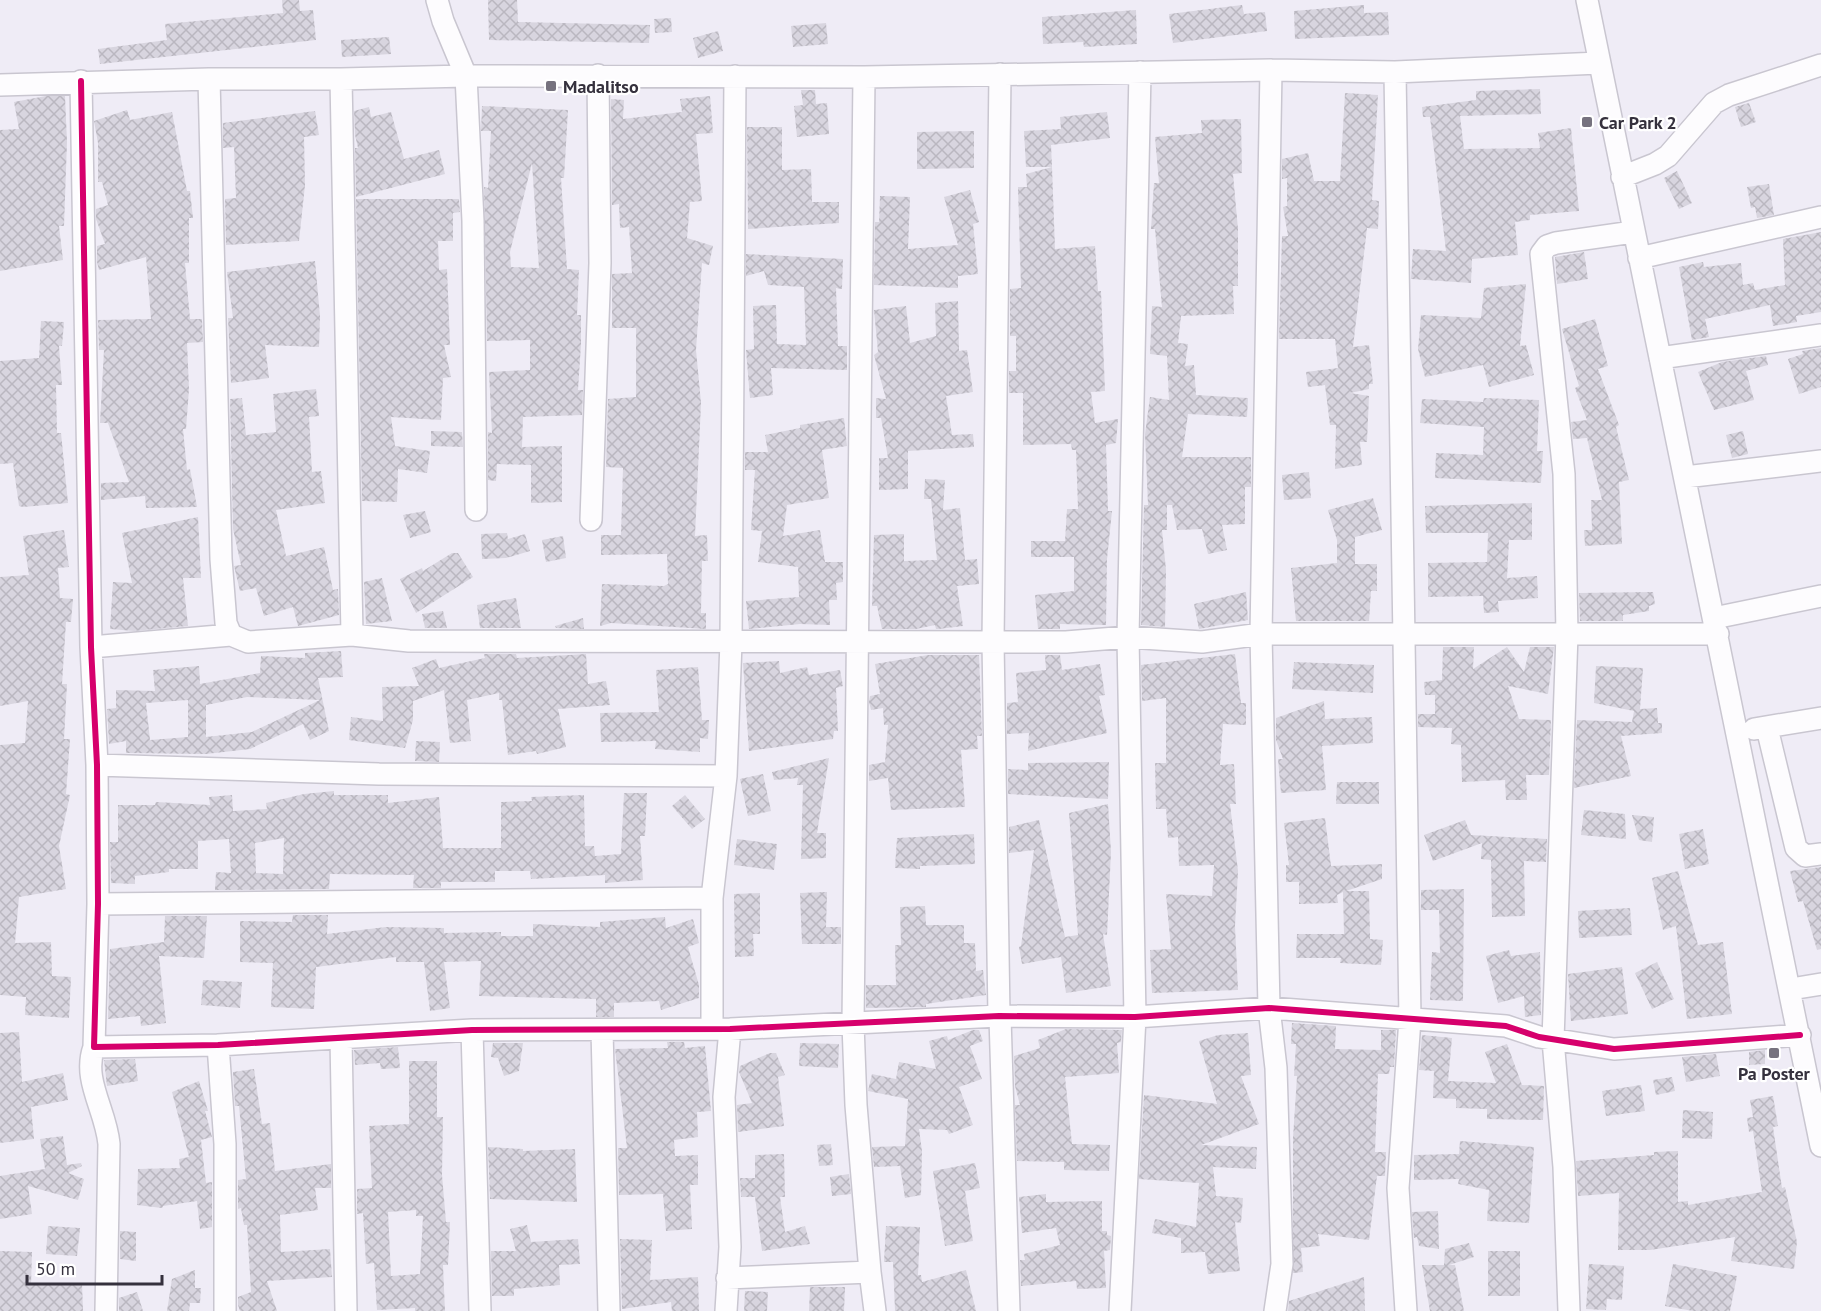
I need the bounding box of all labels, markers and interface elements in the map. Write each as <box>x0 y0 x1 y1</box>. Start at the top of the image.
place label: Madalitso <box>563 75 639 98</box>
marker: Madalitso <box>544 79 558 93</box>
place label: Car Park 2 <box>1599 111 1677 134</box>
marker: Car Park 2 <box>1580 115 1594 129</box>
marker: Pa Poster <box>1767 1046 1781 1060</box>
place label: Pa Poster <box>1738 1062 1811 1085</box>
scale bar <box>27 1248 162 1286</box>
text: 50 m <box>36 1257 75 1280</box>

